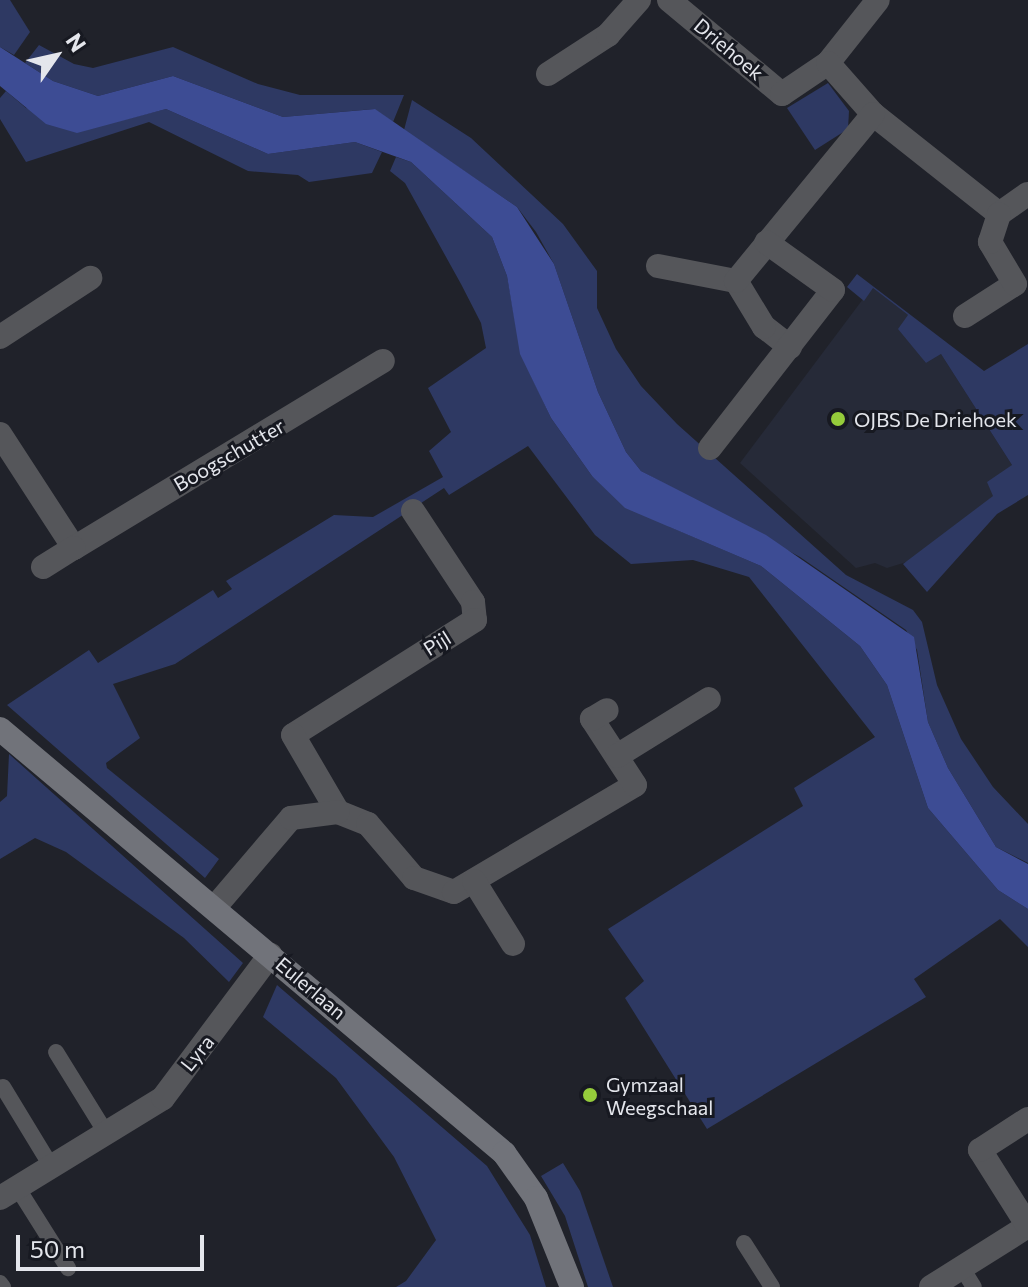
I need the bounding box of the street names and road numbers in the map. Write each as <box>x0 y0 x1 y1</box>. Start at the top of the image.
street label: Driehoek <box>689 13 769 85</box>
street label: Boogschutter <box>169 414 289 496</box>
street label: Pijl <box>419 625 455 661</box>
street label: Eulerlaan <box>271 952 351 1024</box>
street label: Lyra <box>175 1030 219 1076</box>

